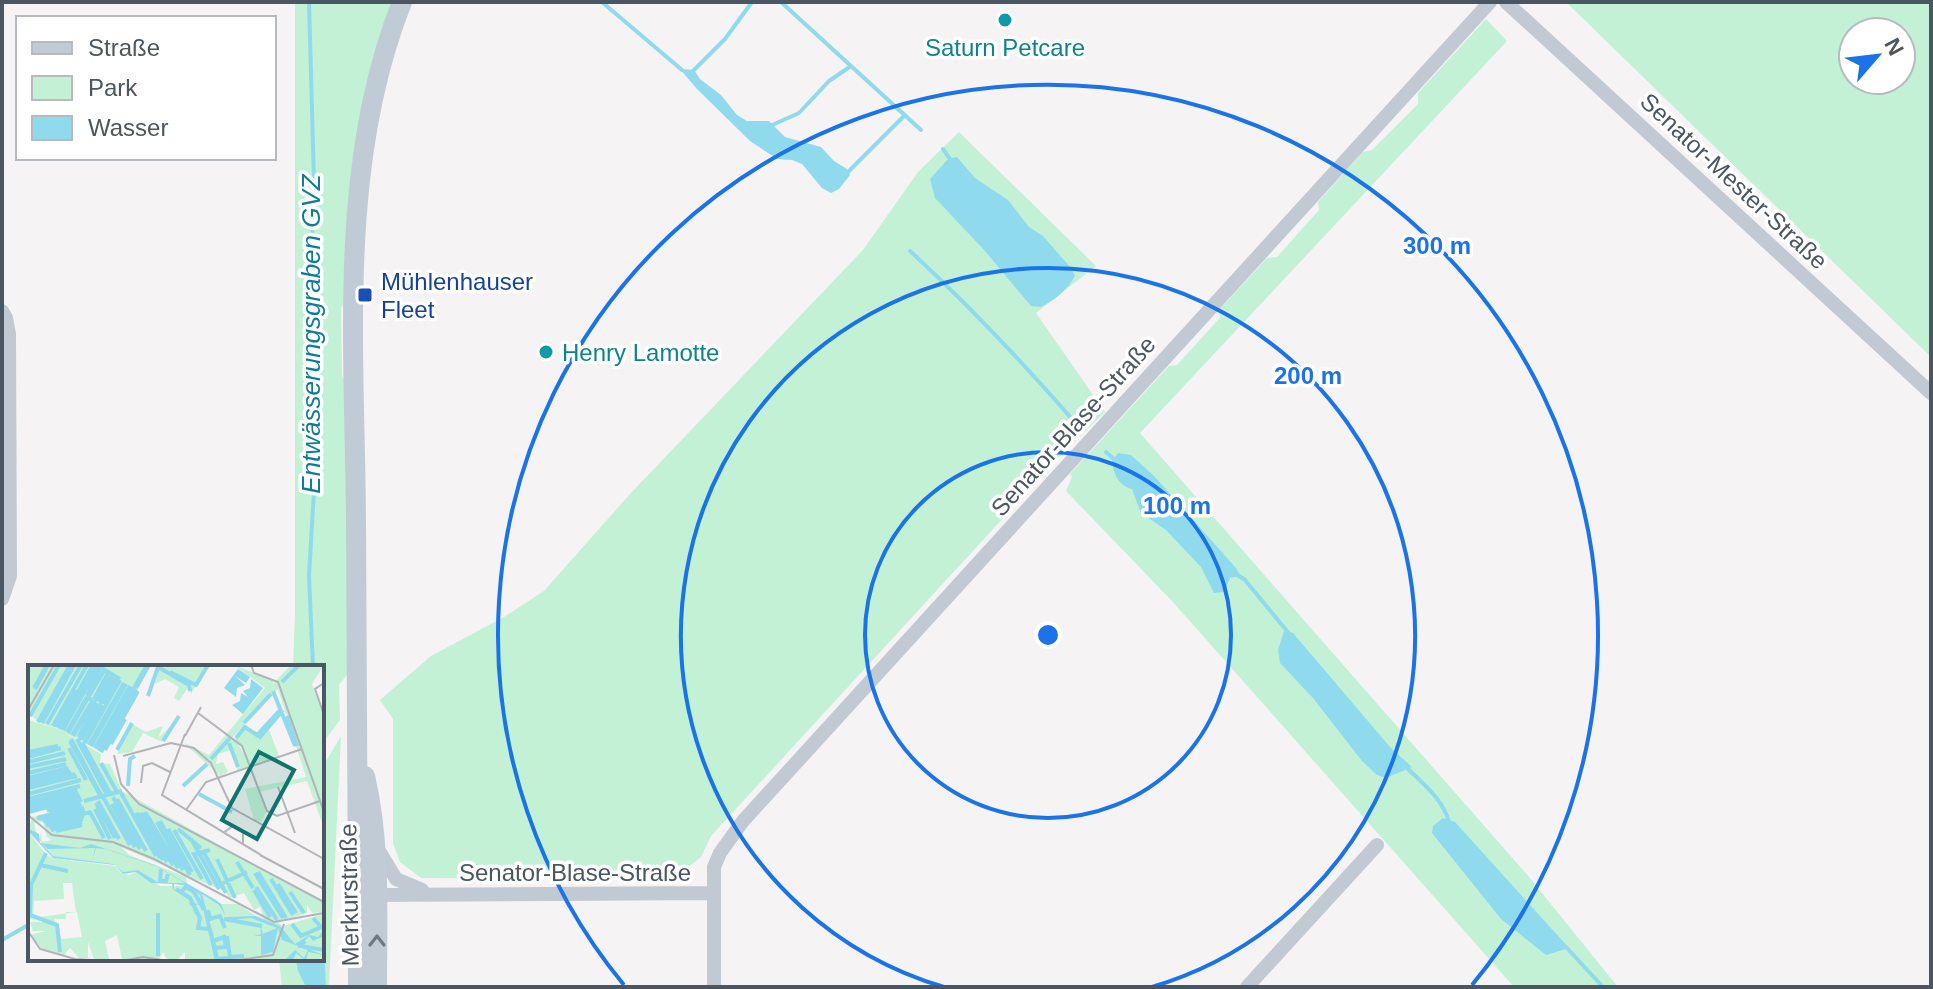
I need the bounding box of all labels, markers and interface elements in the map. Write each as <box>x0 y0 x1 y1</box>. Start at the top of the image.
marker: Saturn Petcare <box>996 11 1014 29</box>
legend <box>16 16 276 160</box>
north arrow <box>1837 16 1917 96</box>
text: Straße <box>88 34 160 61</box>
place label: Saturn Petcare <box>925 34 1085 61</box>
text: N <box>1879 34 1909 60</box>
text: Park <box>88 74 138 101</box>
street label: Senator-Mester-Straße <box>1635 87 1833 275</box>
text: Wasser <box>88 114 168 141</box>
water label: Entwässerungsgraben GVZ <box>296 173 326 494</box>
text: 300 m <box>1403 232 1471 259</box>
place label: Mühlenhauser Fleet <box>381 268 533 323</box>
marker: Mühlenhauser Fleet <box>356 286 374 304</box>
street label: Senator-Blase-Straße <box>985 331 1161 521</box>
place label: Henry Lamotte <box>562 339 719 366</box>
marker: Henry Lamotte <box>537 343 555 361</box>
text: 200 m <box>1274 362 1342 389</box>
text: 100 m <box>1143 492 1211 519</box>
centre of rings <box>1034 621 1062 649</box>
inset map <box>28 665 324 961</box>
street label: Merkurstraße <box>334 823 364 967</box>
street label: Senator-Blase-Straße <box>459 859 691 886</box>
one-way arrow <box>368 934 386 947</box>

